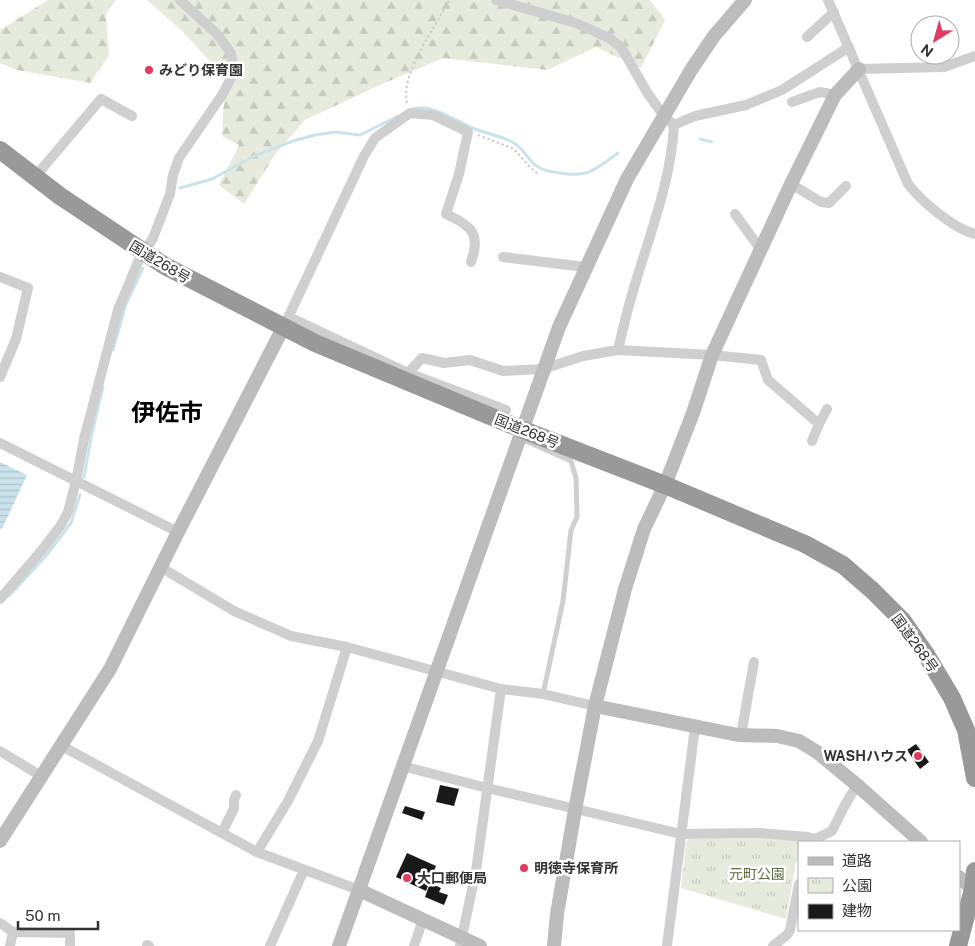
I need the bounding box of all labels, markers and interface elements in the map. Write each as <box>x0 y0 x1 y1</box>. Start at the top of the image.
north arrow <box>910 15 960 65</box>
text: N <box>918 41 936 60</box>
place label: みどり保育園 <box>159 62 243 78</box>
marker: みどり保育園 <box>143 64 155 76</box>
street label: 国道268号 <box>127 238 193 286</box>
district label: 伊佐市 <box>131 398 203 426</box>
street label: 国道268号 <box>492 411 562 451</box>
street label: 国道268号 <box>889 611 941 675</box>
place label: WASHハウス <box>824 748 908 764</box>
marker: WASHハウス <box>912 750 924 762</box>
legend <box>798 841 960 931</box>
text: 道路 <box>842 852 872 869</box>
place label: 明徳寺保育所 <box>534 860 618 876</box>
marker: 明徳寺保育所 <box>518 862 530 874</box>
park label: 元町公園 <box>729 866 785 882</box>
place label: 大口郵便局 <box>417 870 487 886</box>
marker: 大口郵便局 <box>401 872 413 884</box>
text: 公園 <box>842 877 872 894</box>
scale bar <box>18 898 98 930</box>
text: 建物 <box>842 902 872 919</box>
text: 50 m <box>25 907 60 924</box>

